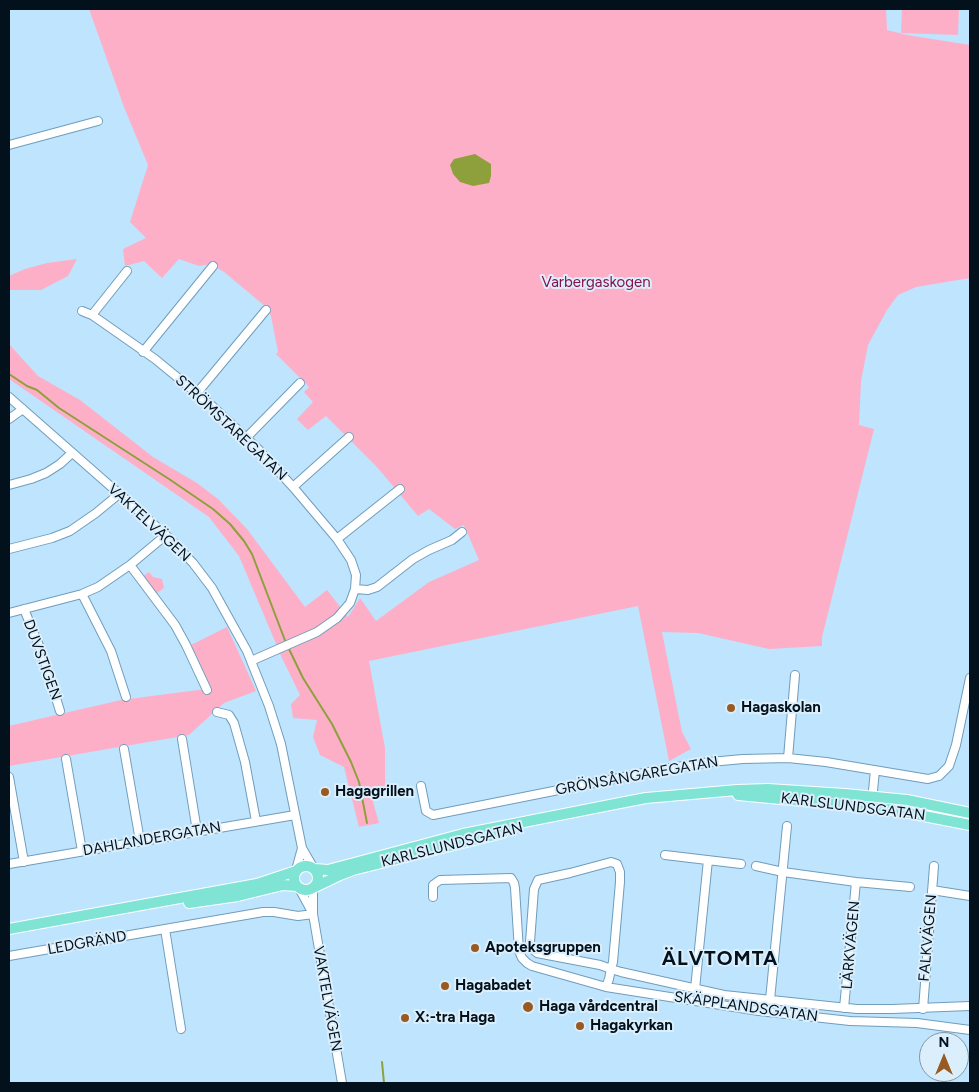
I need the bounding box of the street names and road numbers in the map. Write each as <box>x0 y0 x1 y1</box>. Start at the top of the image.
street label: STRÖMSTAREGATAN <box>171 372 291 484</box>
street label: VAKTELVÄGEN <box>104 480 194 566</box>
street label: DUVSTIGEN <box>19 617 65 703</box>
street label: GRÖNSÅNGAREGATAN <box>554 753 720 799</box>
street label: KARLSLUNDSGATAN <box>780 789 926 825</box>
street label: DAHLANDERGATAN <box>81 818 223 860</box>
street label: KARLSLUNDSGATAN <box>379 819 525 871</box>
street label: FALKVÄGEN <box>915 894 941 982</box>
street label: LÄRKVÄGEN <box>838 900 864 990</box>
street label: LEDGRÄND <box>46 927 128 959</box>
street label: VAKTELVÄGEN <box>309 945 345 1053</box>
street label: SKÄPPLANDSGATAN <box>673 988 819 1026</box>

